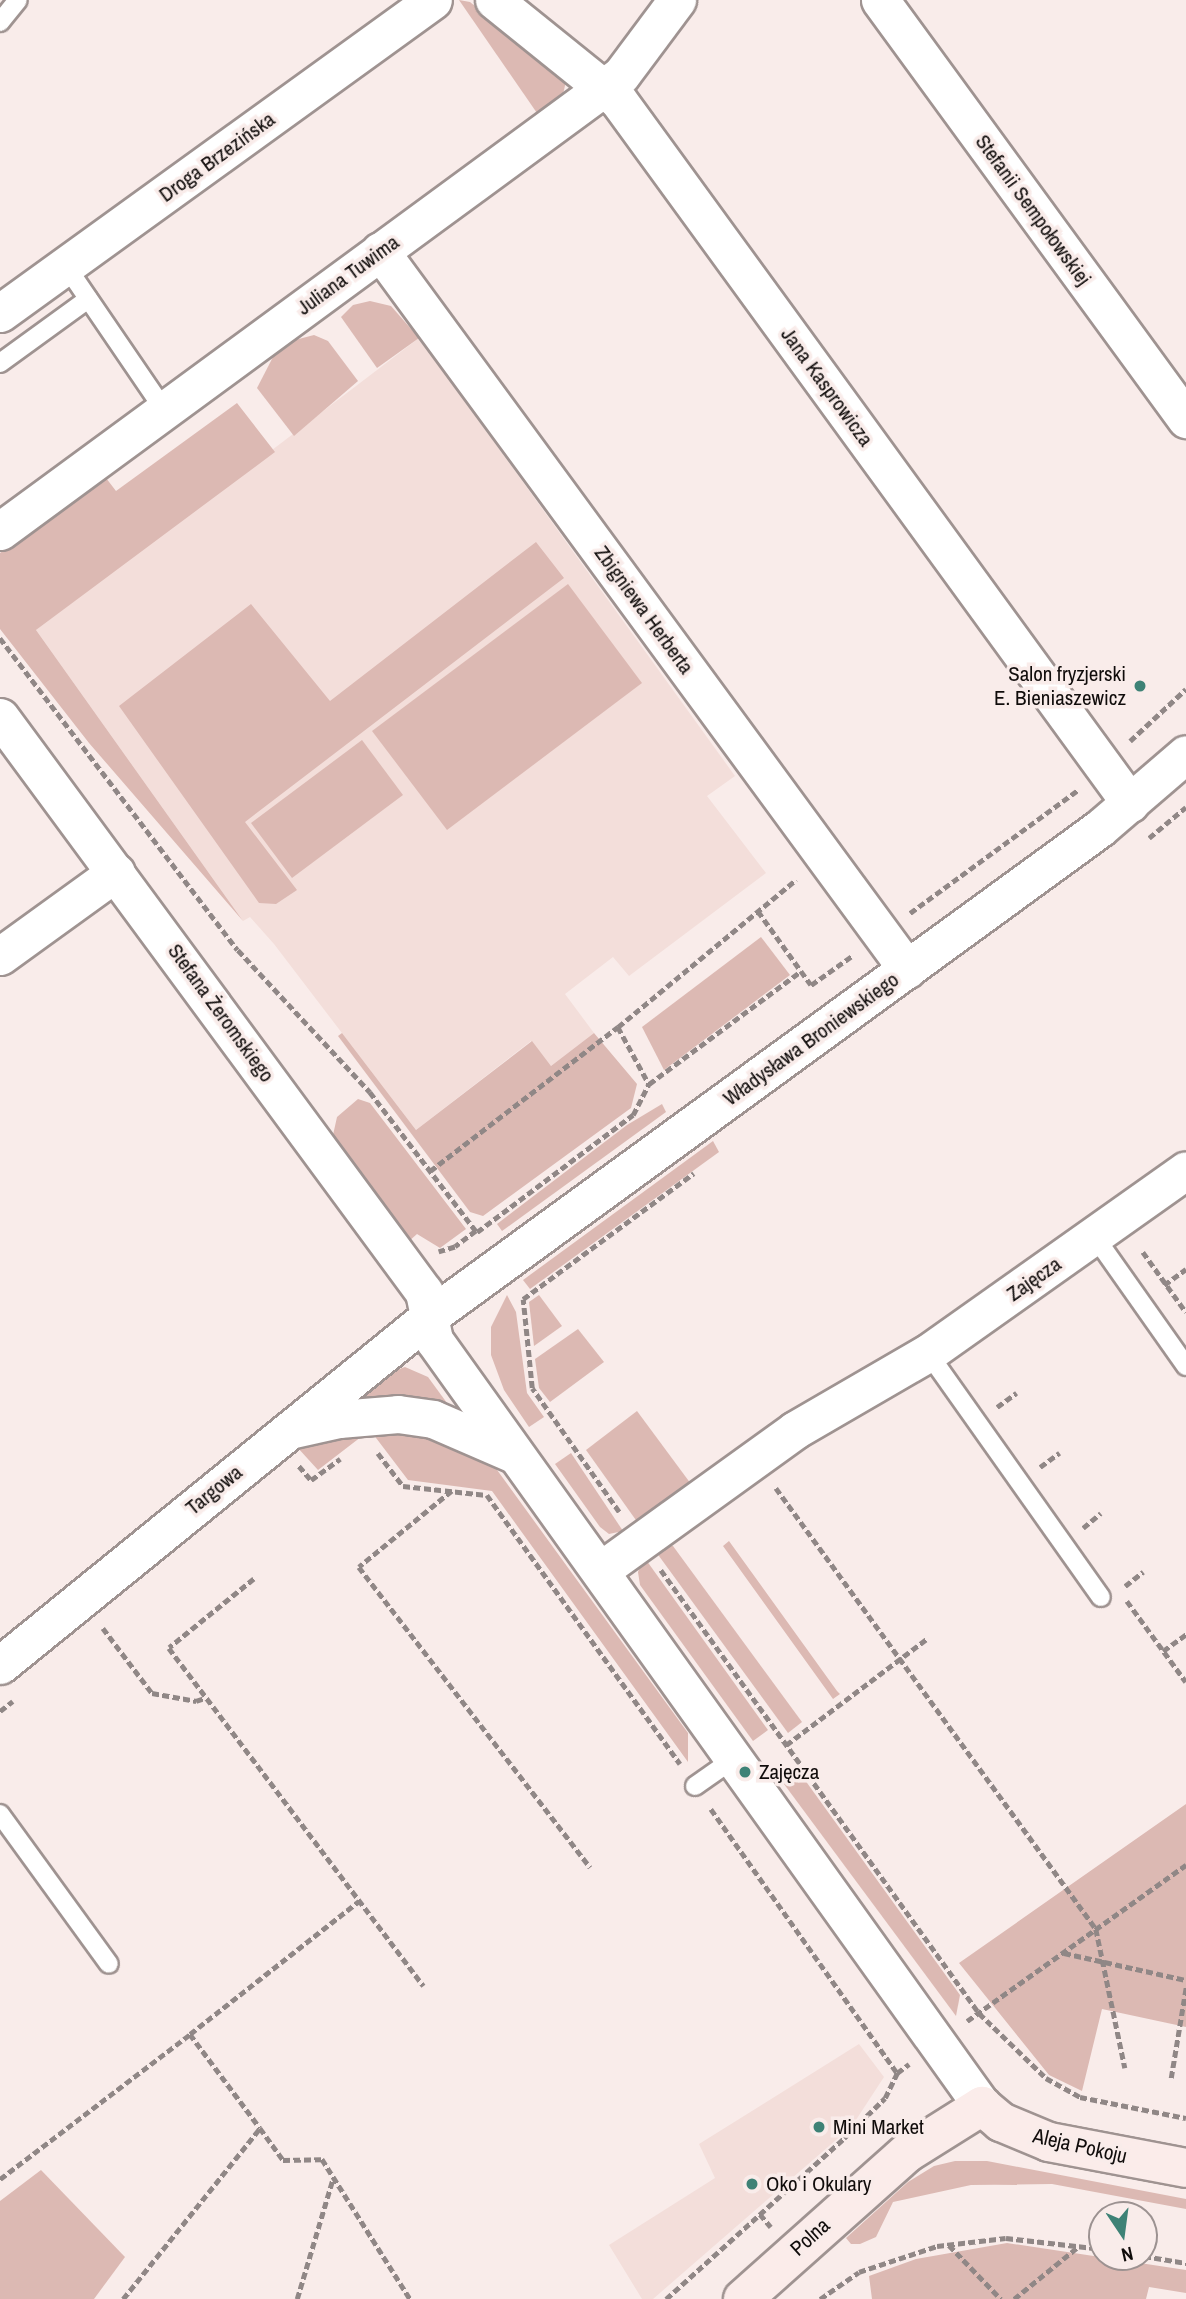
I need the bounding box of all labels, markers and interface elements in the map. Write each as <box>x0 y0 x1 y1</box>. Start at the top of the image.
street label: Droga Brzezińska <box>154 107 280 207</box>
street label: Stefanii Sempołowskiej <box>970 130 1096 290</box>
street label: Juliana Tuwima <box>292 230 404 320</box>
street label: Jana Kasprowicza <box>775 323 879 451</box>
street label: Zbigniewa Herberta <box>589 541 699 679</box>
place label: Salon fryzjerski E. Bieniaszewicz <box>994 661 1126 711</box>
marker: Salon fryzjerski E. Bieniaszewicz <box>1132 678 1148 694</box>
street label: Stefana Żeromskiego <box>162 939 280 1087</box>
street label: Władysława Broniewskiego <box>718 967 904 1111</box>
street label: Zajęcza <box>1002 1251 1066 1307</box>
street label: Targowa <box>181 1460 247 1520</box>
place label: Zajęcza <box>759 1759 819 1785</box>
marker: Zajęcza <box>737 1764 753 1780</box>
place label: Mini Market <box>833 2114 924 2140</box>
marker: Mini Market <box>811 2119 827 2135</box>
street label: Aleja Pokoju <box>1031 2123 1129 2169</box>
place label: Oko i Okulary <box>766 2171 871 2197</box>
marker: Oko i Okulary <box>744 2176 760 2192</box>
north arrow <box>1088 2201 1158 2271</box>
street label: Polna <box>785 2213 835 2261</box>
text: N <box>1119 2241 1136 2268</box>

